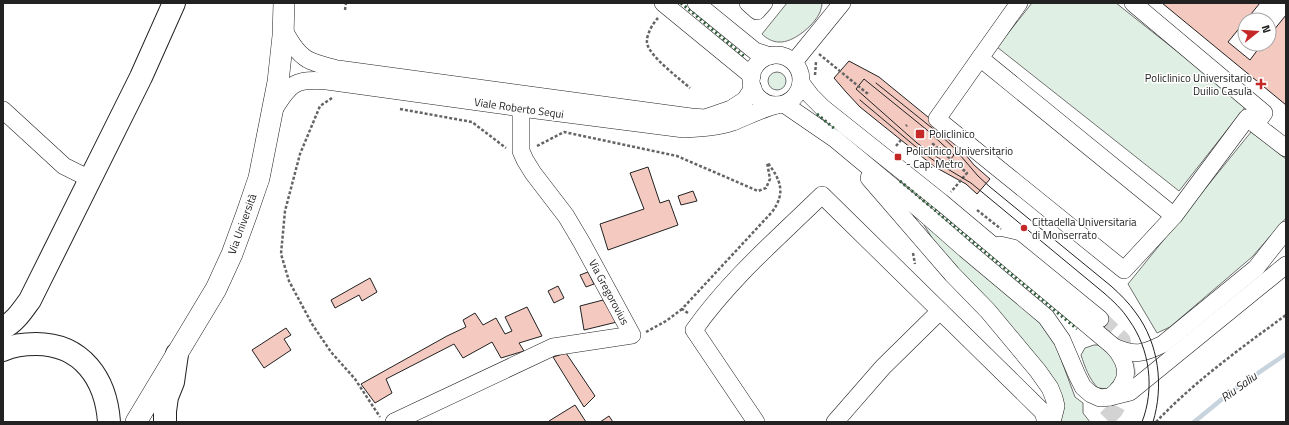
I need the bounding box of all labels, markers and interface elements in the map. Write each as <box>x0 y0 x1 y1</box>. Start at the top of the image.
north arrow <box>1237 12 1277 52</box>
text: N <box>1258 23 1275 35</box>
place label: Policlinico Universitario Duilio Casula <box>1145 70 1252 99</box>
marker: Policlinico Universitario Duilio Casula <box>1255 78 1267 90</box>
street label: Viale Roberto Sequi <box>473 94 565 122</box>
place label: Policlinico <box>929 126 975 142</box>
marker: Policlinico <box>914 128 926 140</box>
place label: Policlinico Universitario - Cap. Metro <box>906 143 1013 172</box>
marker: Policlinico Universitario - Cap. Metro <box>893 152 903 162</box>
street label: Via Università <box>224 191 261 257</box>
place label: Cittadella Universitaria di Monserrato <box>1032 214 1137 243</box>
marker: Cittadella Universitaria di Monserrato <box>1019 223 1029 233</box>
street label: Via Gregorovius <box>585 256 633 328</box>
water label: Riu Saliu <box>1217 366 1262 406</box>

